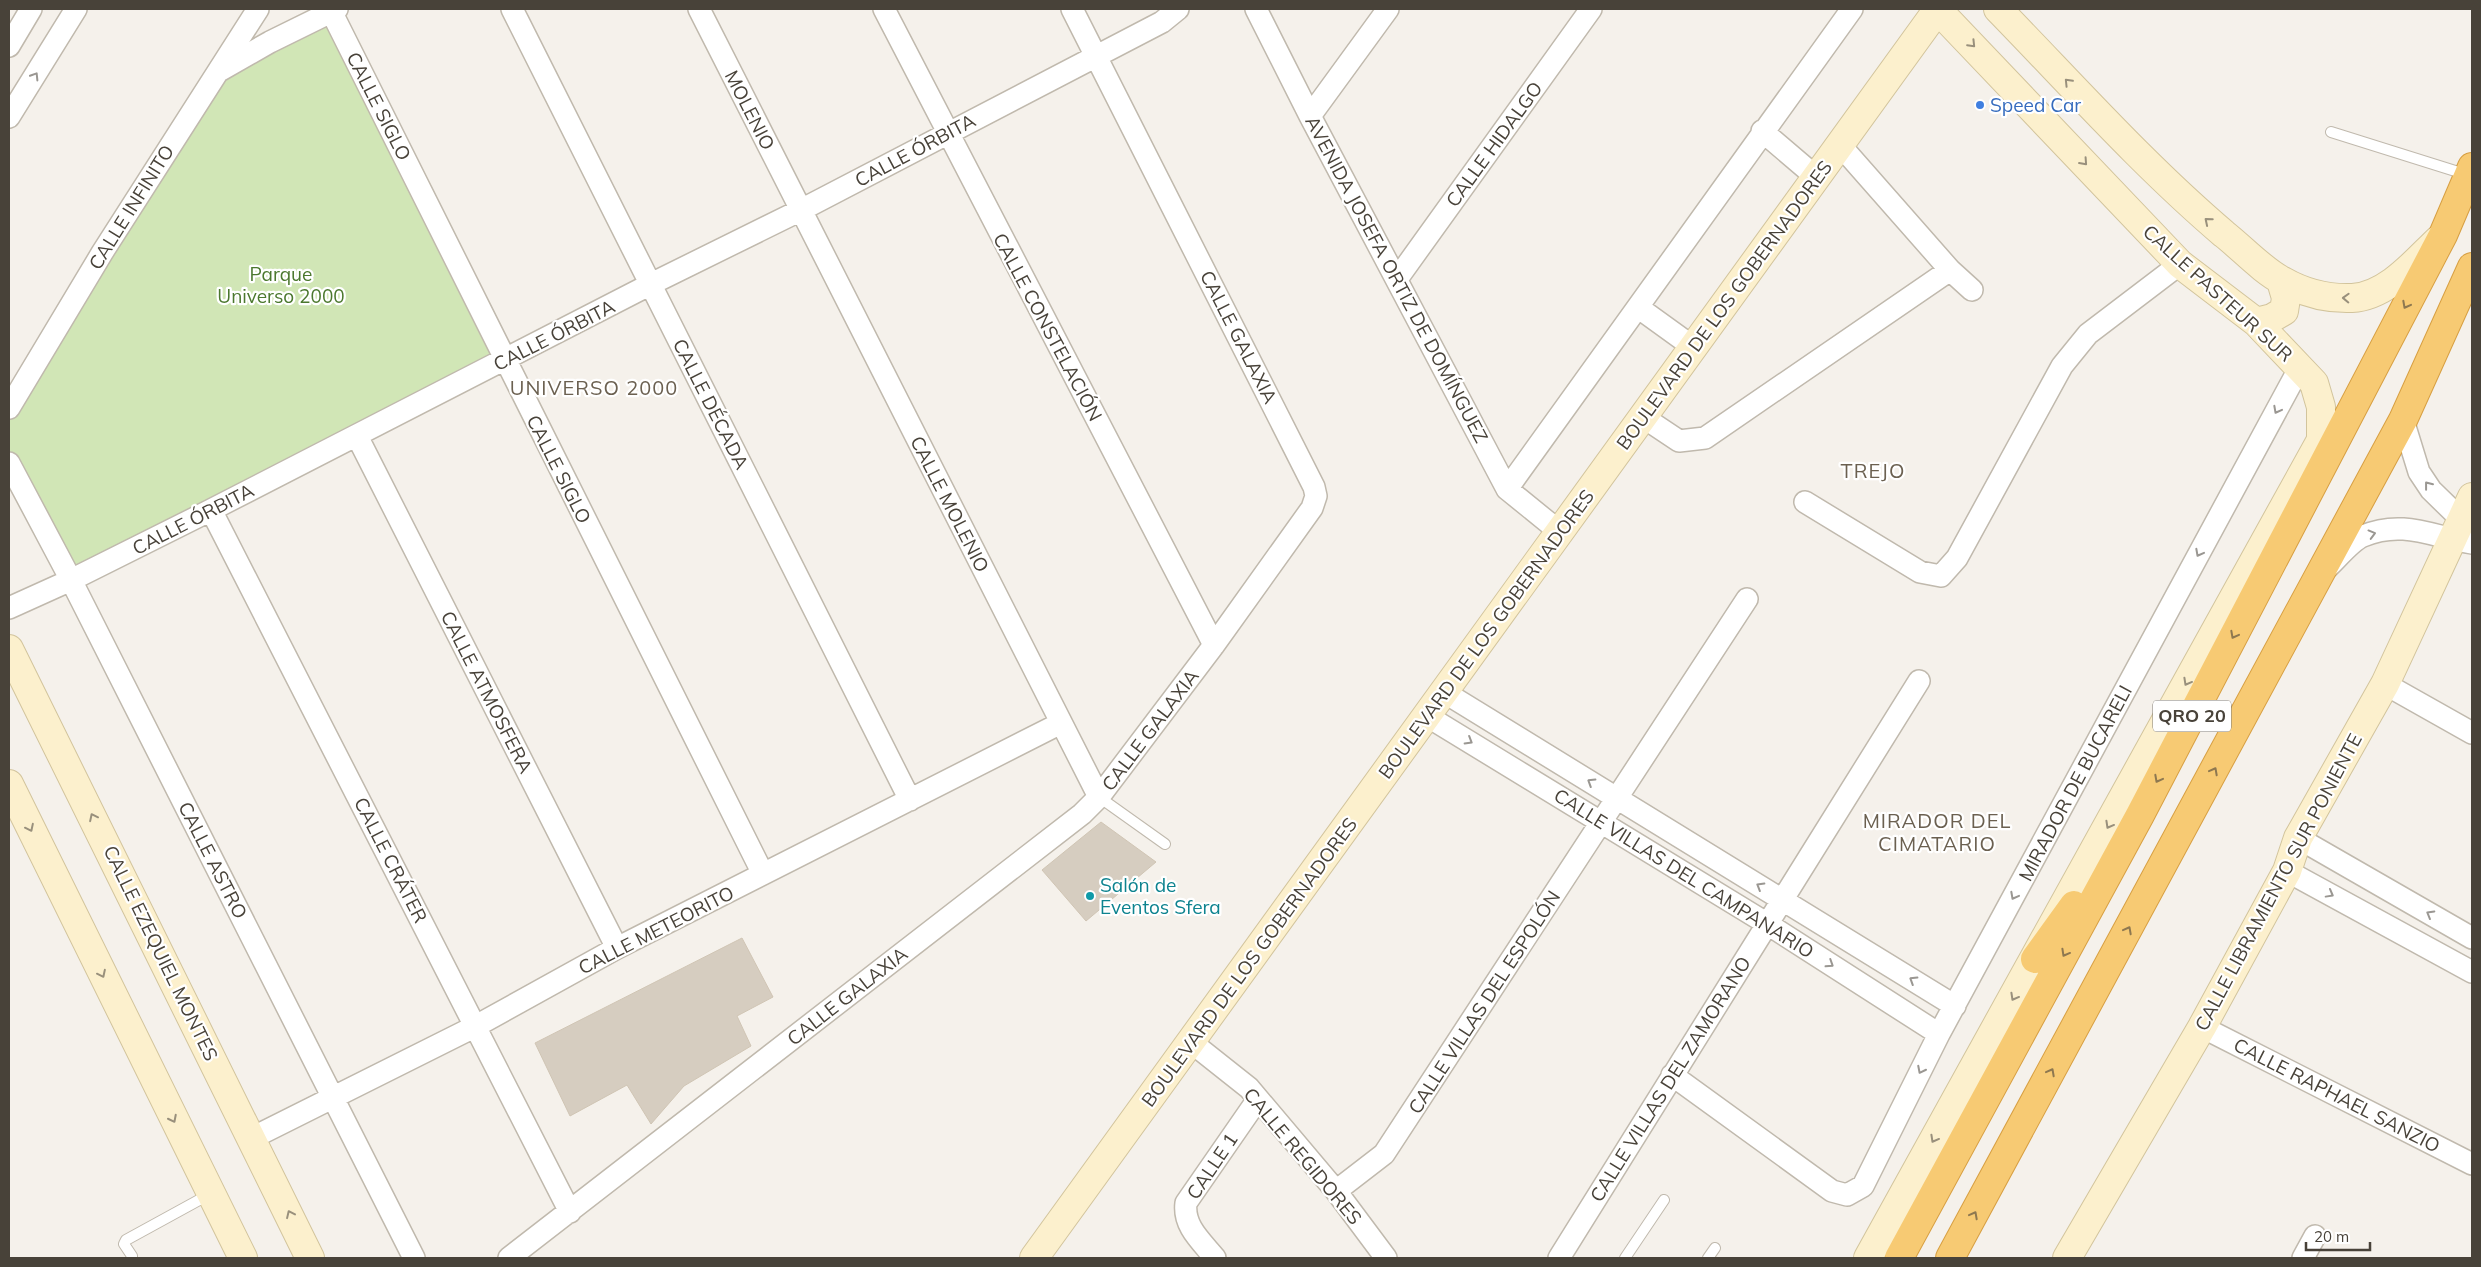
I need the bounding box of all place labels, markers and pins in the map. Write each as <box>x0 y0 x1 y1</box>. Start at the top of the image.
place label: Speed Car <box>1990 93 2081 117</box>
marker: Speed Car <box>1974 99 1986 111</box>
place label: Salón de Eventos Sfera <box>1100 873 1221 919</box>
marker: Salón de Eventos Sfera <box>1084 890 1096 902</box>

